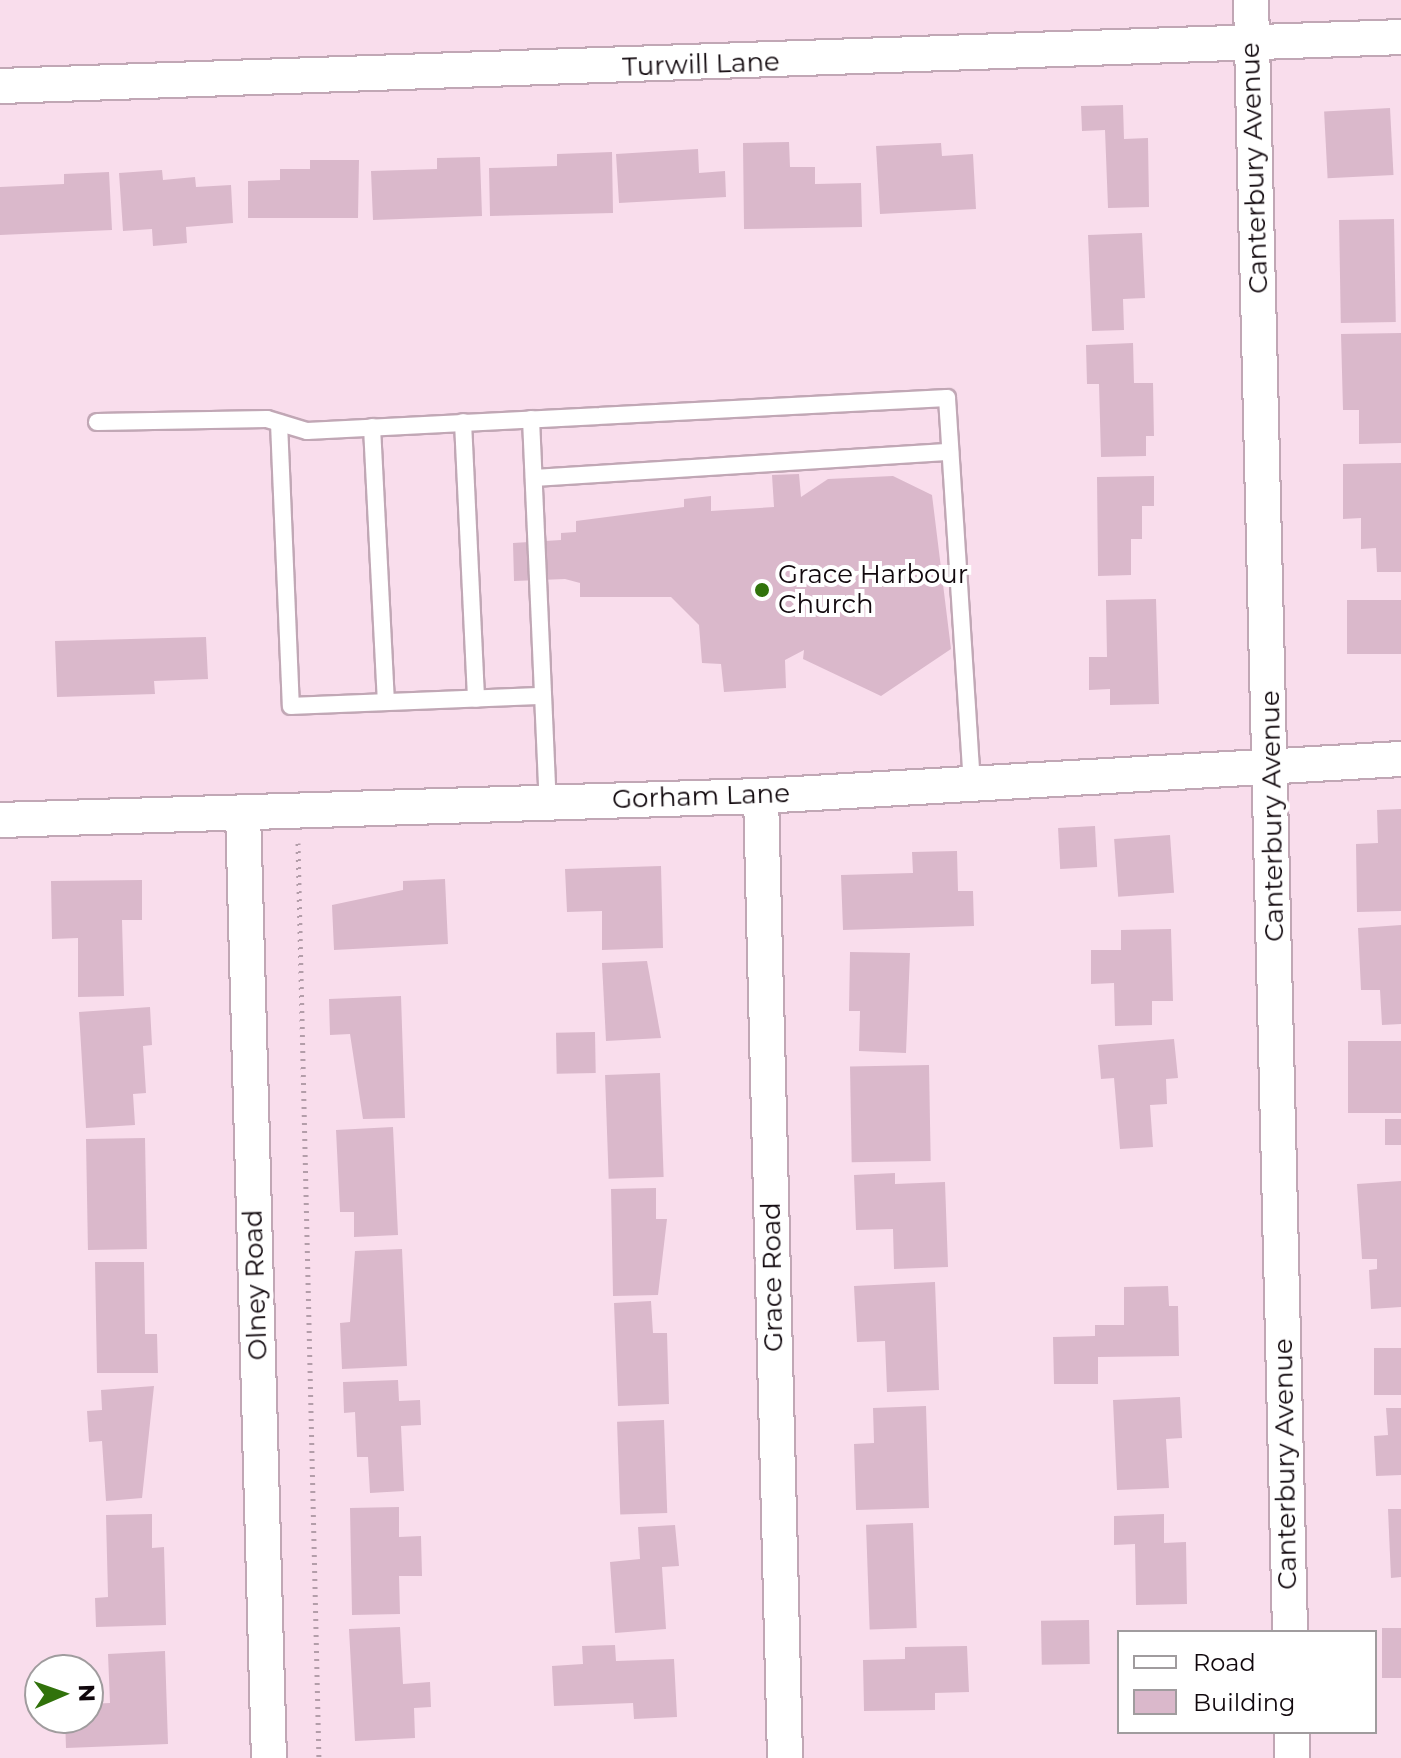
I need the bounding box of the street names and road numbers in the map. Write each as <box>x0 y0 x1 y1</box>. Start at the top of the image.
street label: Canterbury Avenue <box>1235 42 1275 294</box>
street label: Turwill Lane <box>622 47 780 83</box>
street label: Canterbury Avenue <box>1255 690 1291 942</box>
street label: Gorham Lane <box>612 778 790 816</box>
street label: Grace Road <box>756 1202 790 1352</box>
street label: Olney Road <box>238 1209 274 1361</box>
street label: Canterbury Avenue <box>1268 1338 1304 1590</box>

